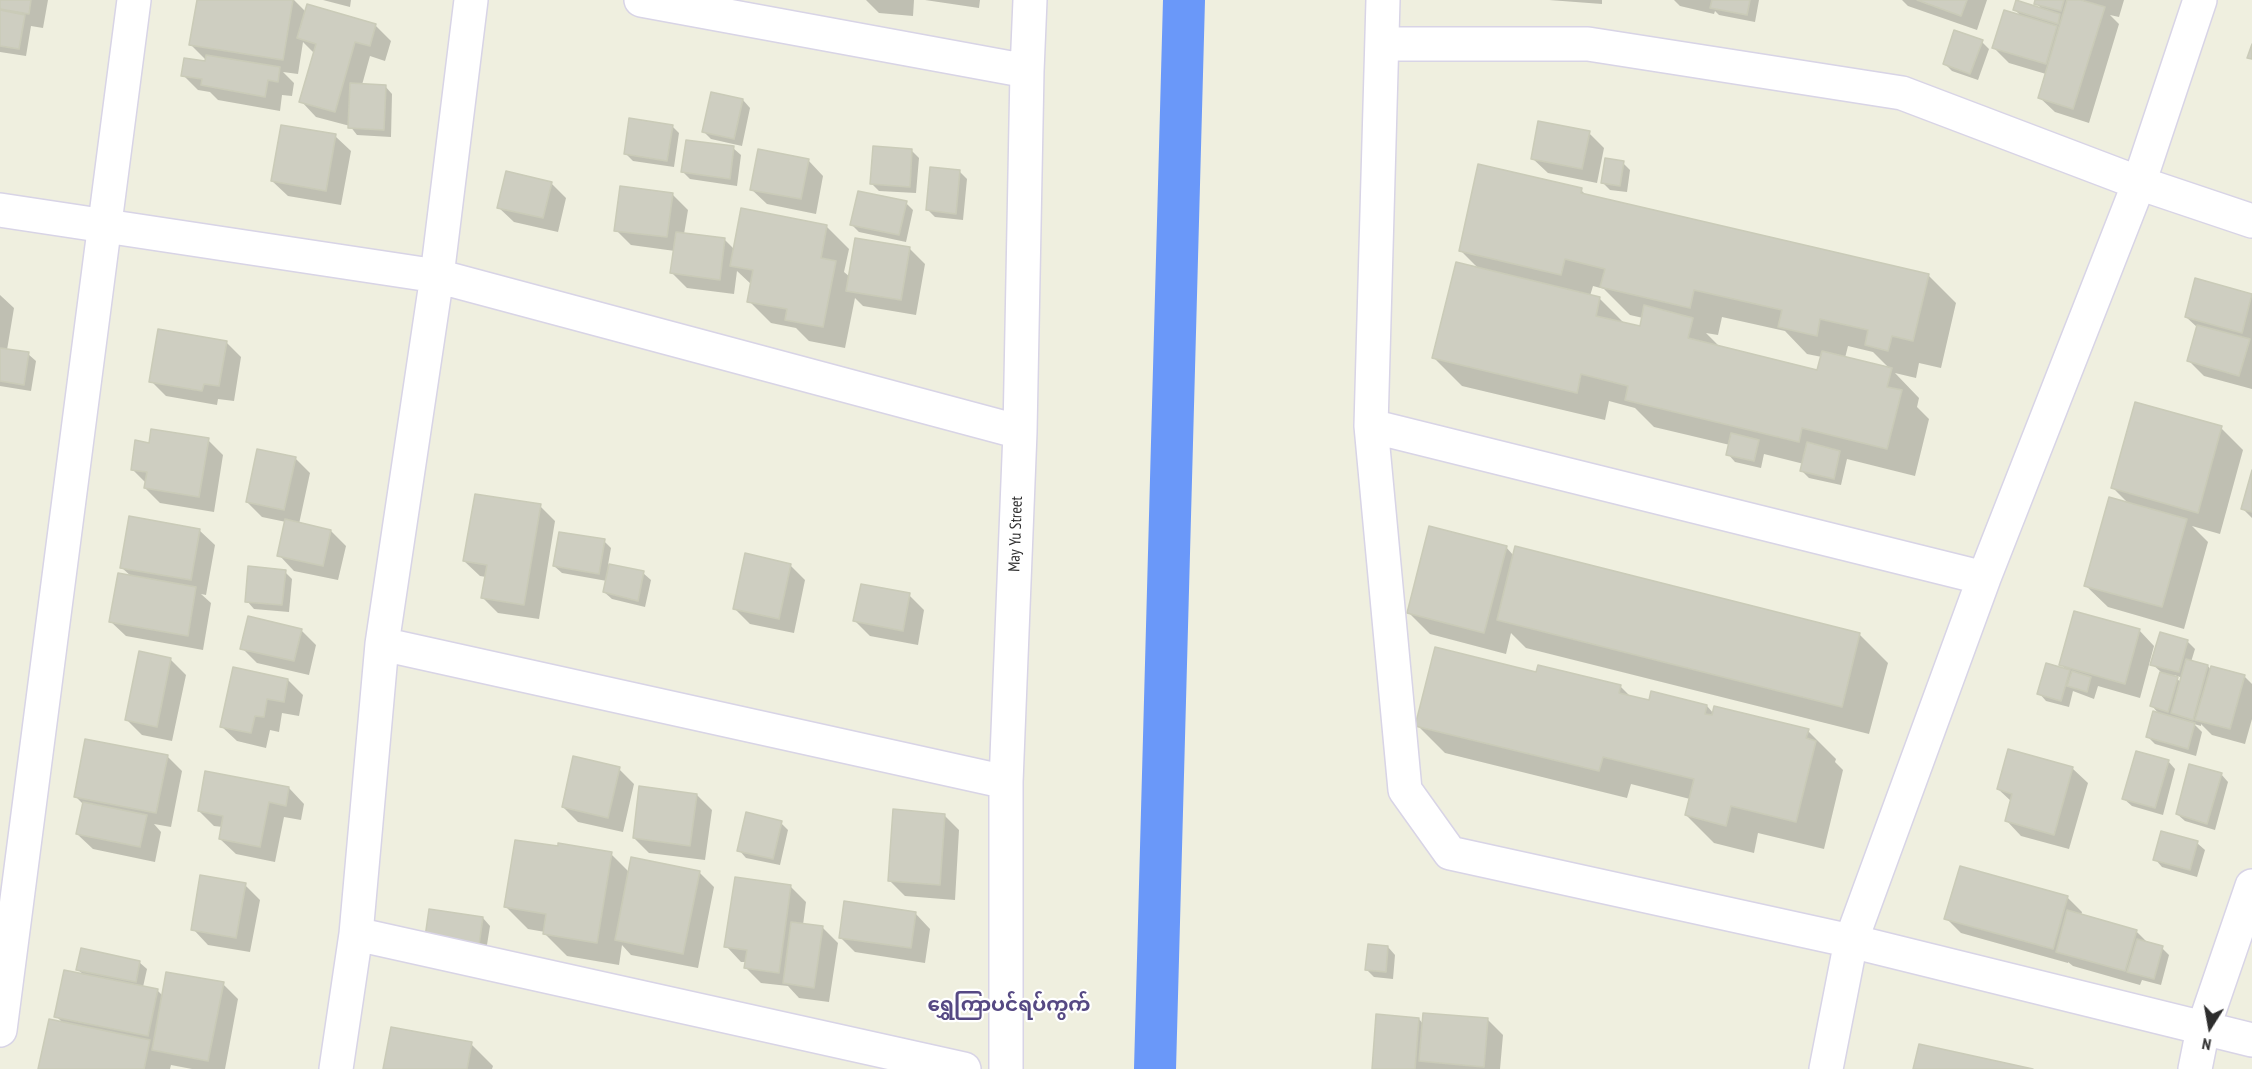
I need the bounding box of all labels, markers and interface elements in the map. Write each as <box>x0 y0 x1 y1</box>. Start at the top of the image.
street label: May Yu Street <box>1005 496 1027 572</box>
district label: ရွှေကြာပင်ရပ်ကွက် <box>927 993 1091 1017</box>
north arrow <box>2180 997 2240 1057</box>
text: N <box>2200 1034 2213 1055</box>

